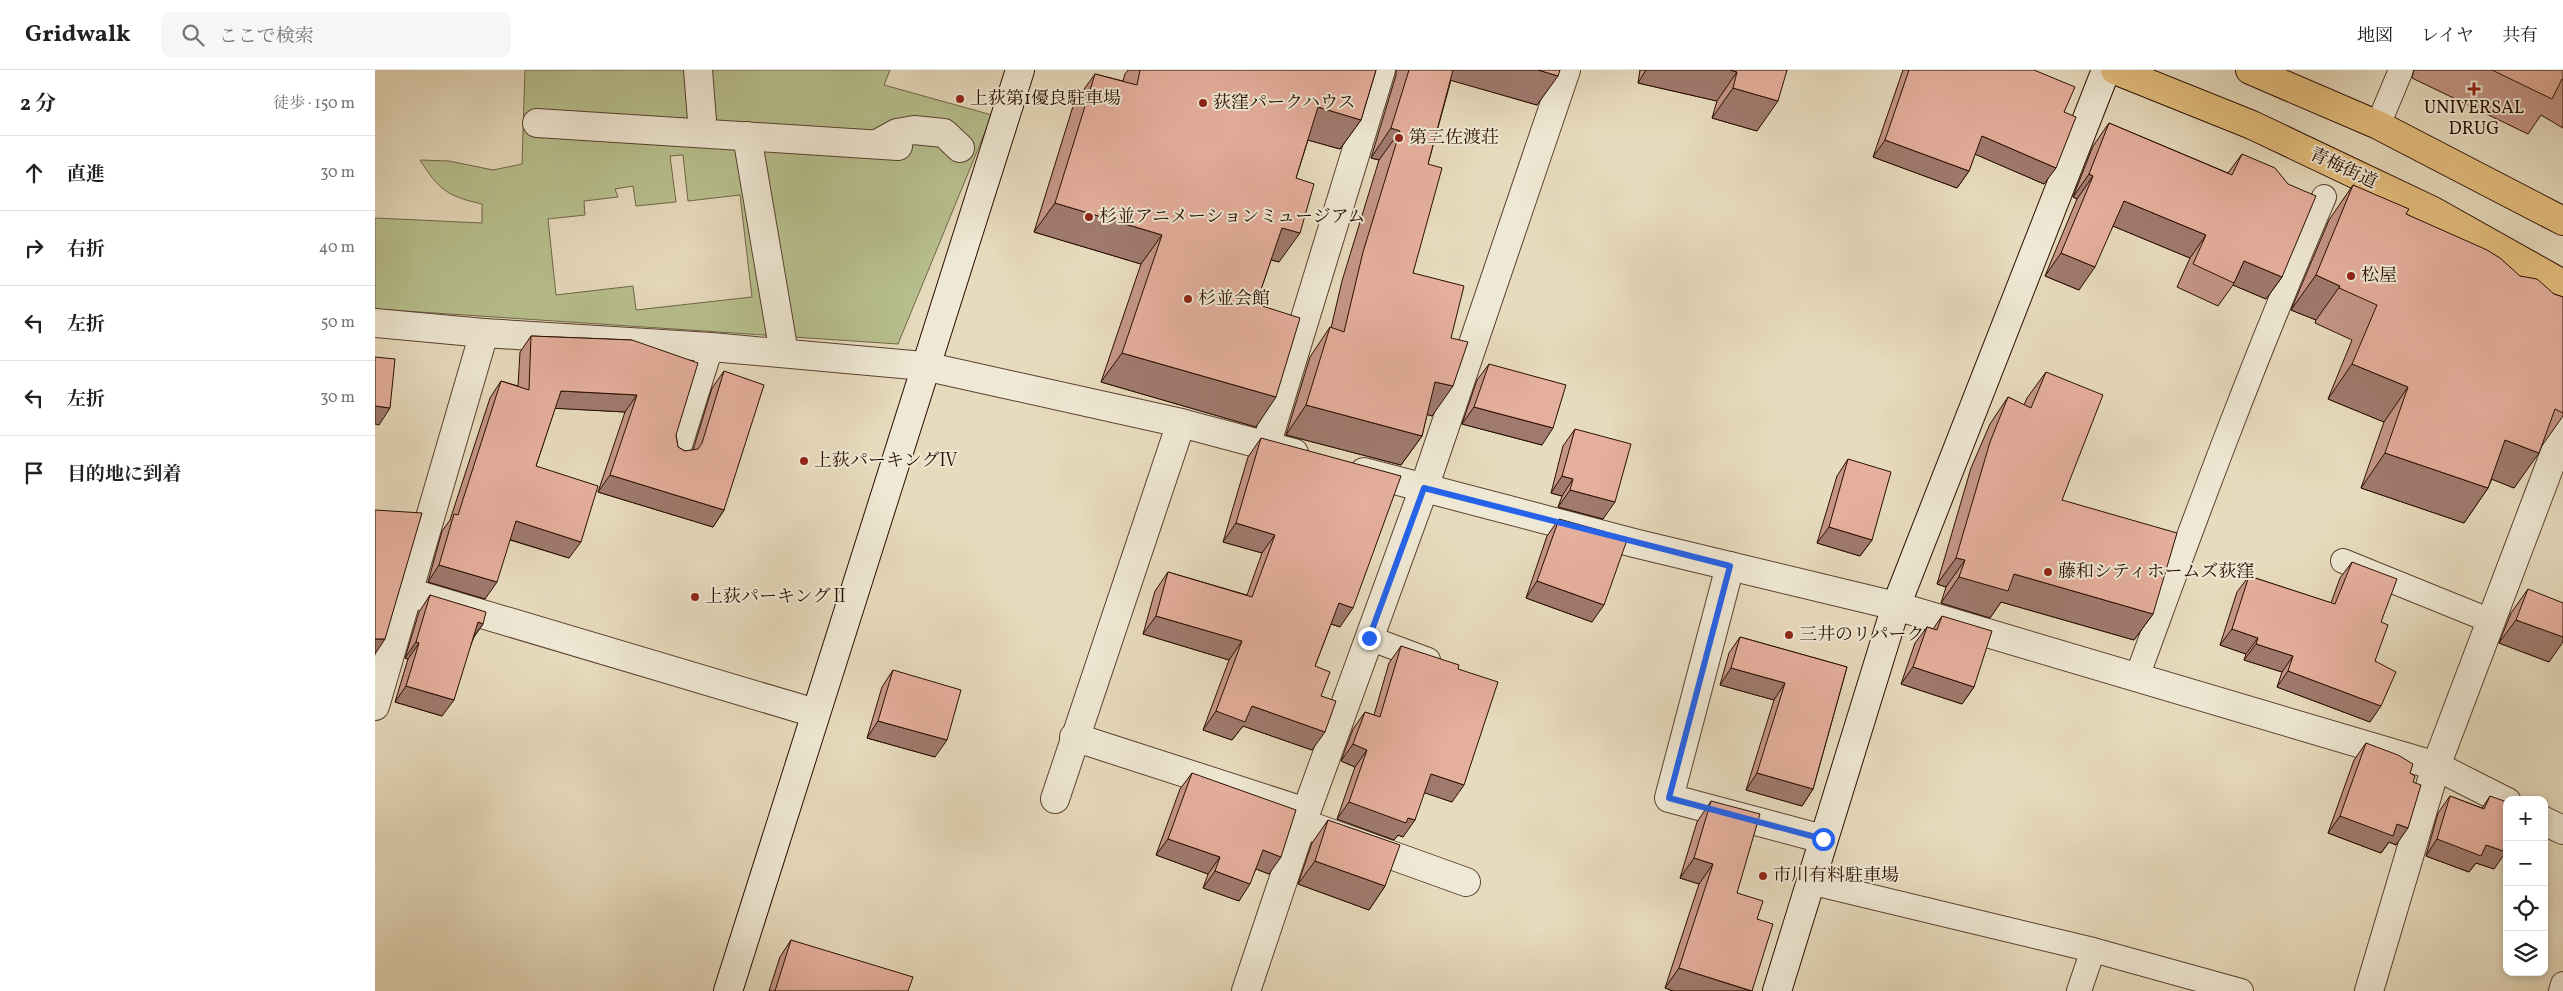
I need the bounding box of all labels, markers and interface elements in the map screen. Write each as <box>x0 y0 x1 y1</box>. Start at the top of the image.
search box <box>161 12 511 57</box>
text: Gridwalk <box>25 18 131 52</box>
icon: search <box>179 21 207 49</box>
text: ここで検索 <box>219 24 314 50</box>
text: 地図 <box>2357 24 2393 49</box>
text: レイヤ <box>2421 24 2474 49</box>
text: 共有 <box>2502 24 2538 49</box>
marker: UNIVERSAL DRUG <box>2468 83 2480 95</box>
place label: 上荻第1優良駐車場 <box>970 87 1121 112</box>
text: 2 分 <box>20 90 56 119</box>
place label: 荻窪パークハウス <box>1213 91 1355 116</box>
text: 徒歩 · 150 m <box>273 93 355 115</box>
marker: 上荻第1優良駐車場 <box>954 93 966 105</box>
place label: UNIVERSAL DRUG <box>2424 96 2524 142</box>
marker: 荻窪パークハウス <box>1197 97 1209 109</box>
place label: 第三佐渡荘 <box>1409 126 1499 151</box>
marker: 第三佐渡荘 <box>1393 132 1405 144</box>
street label: 青梅街道 <box>2305 142 2381 196</box>
icon: ahead <box>20 159 48 187</box>
text: 直進 <box>67 162 105 188</box>
text: 30 m <box>320 162 355 184</box>
place label: 杉並アニメーションミュージアム <box>1099 205 1365 230</box>
marker: 杉並アニメーションミュージアム <box>1083 211 1095 223</box>
icon: right <box>20 234 48 262</box>
text: 右折 <box>67 237 105 263</box>
text: 40 m <box>319 237 355 259</box>
place label: 松屋 <box>2361 264 2397 289</box>
marker: 松屋 <box>2345 270 2357 282</box>
place label: 杉並会館 <box>1198 287 1270 312</box>
marker: 杉並会館 <box>1182 293 1194 305</box>
icon: left <box>20 309 48 337</box>
text: 左折 <box>67 312 105 338</box>
text: 50 m <box>321 312 355 334</box>
icon: left <box>20 384 48 412</box>
text: 左折 <box>67 387 105 413</box>
text: 30 m <box>320 387 355 409</box>
place label: 上荻パーキングⅣ <box>814 449 957 474</box>
marker: 上荻パーキングⅣ <box>798 455 810 467</box>
icon: arrive <box>20 459 48 487</box>
text: 目的地に到着 <box>67 462 181 488</box>
place label: 藤和シティホームズ荻窪 <box>2058 560 2255 585</box>
marker: 藤和シティホームズ荻窪 <box>2042 566 2054 578</box>
place label: 上荻パーキングⅡ <box>705 585 848 610</box>
marker: 上荻パーキングⅡ <box>689 591 701 603</box>
place label: 三井のリパーク <box>1799 623 1924 648</box>
route end <box>1358 627 1381 650</box>
marker: 三井のリパーク <box>1783 629 1795 641</box>
map controls <box>2503 796 2548 976</box>
button: + <box>2503 796 2548 841</box>
route start <box>1812 828 1835 851</box>
button: − <box>2503 841 2548 886</box>
place label: 市川有料駐車場 <box>1773 864 1899 889</box>
marker: 市川有料駐車場 <box>1757 870 1769 882</box>
button: locate <box>2503 886 2548 931</box>
button: layers <box>2503 931 2548 976</box>

